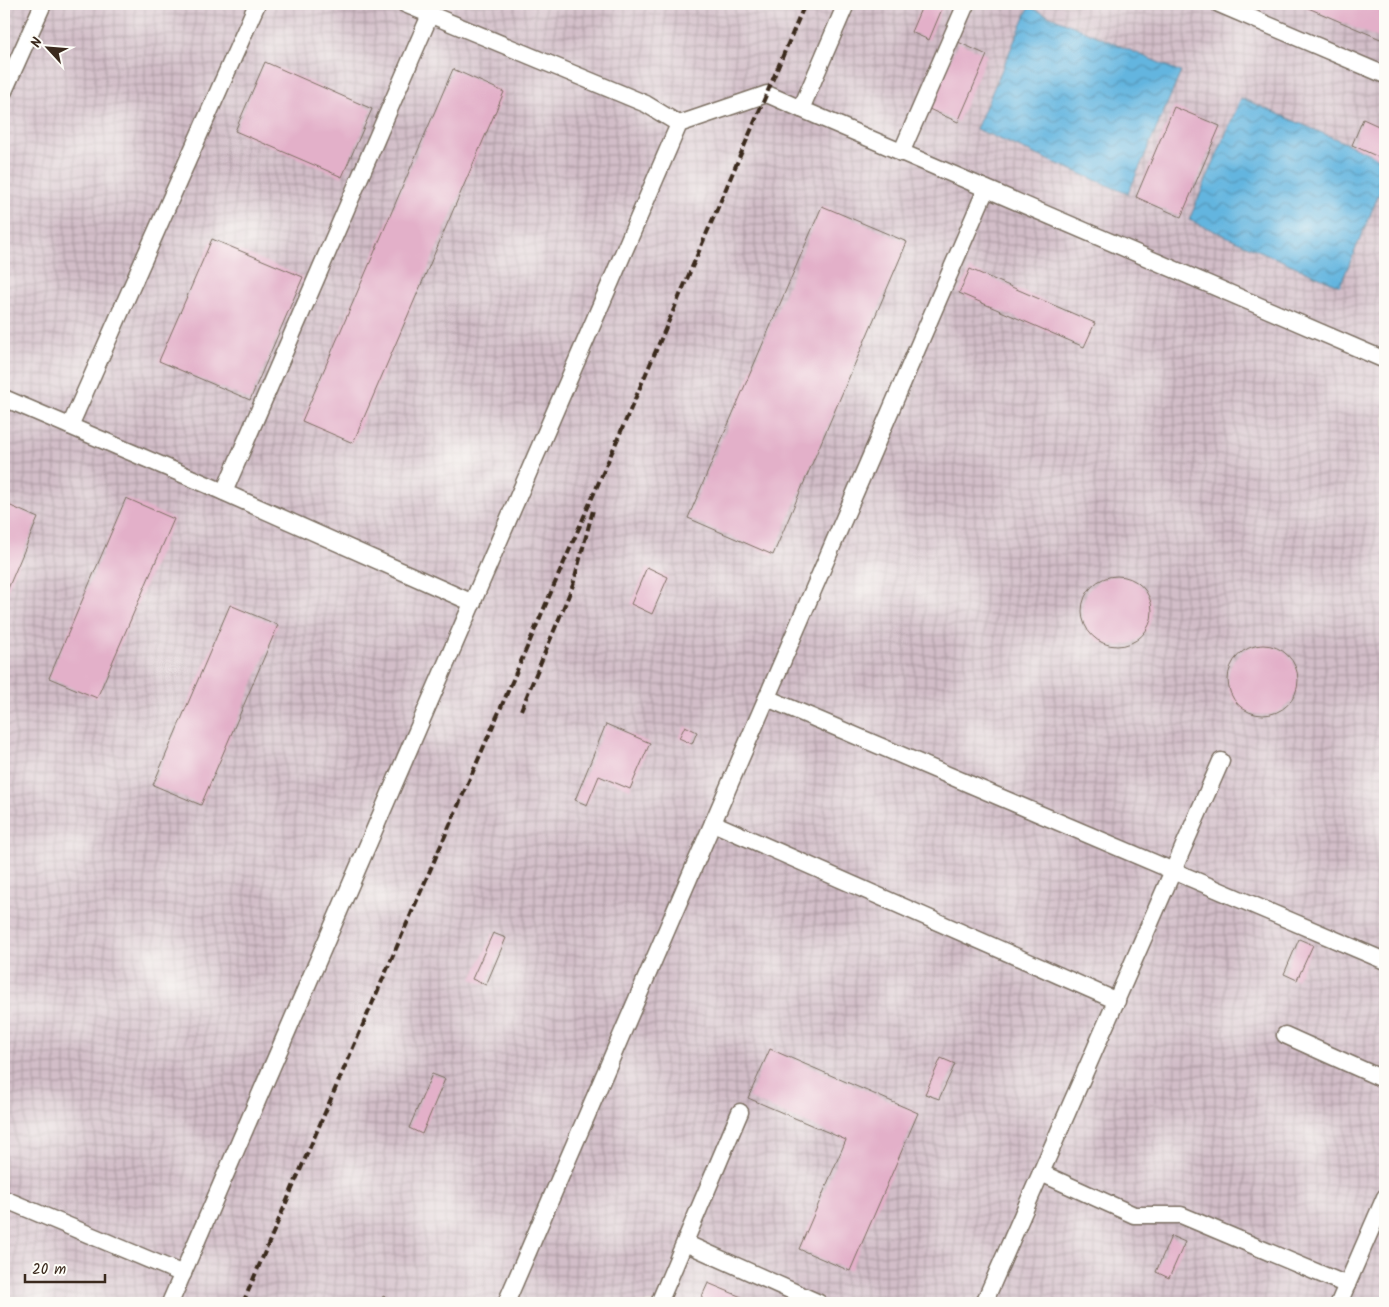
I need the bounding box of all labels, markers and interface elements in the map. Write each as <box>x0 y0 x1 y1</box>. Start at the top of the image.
north arrow <box>22 22 72 72</box>
text: N <box>25 34 49 52</box>
scale bar <box>25 1252 105 1284</box>
text: 20 m <box>32 1258 66 1282</box>

